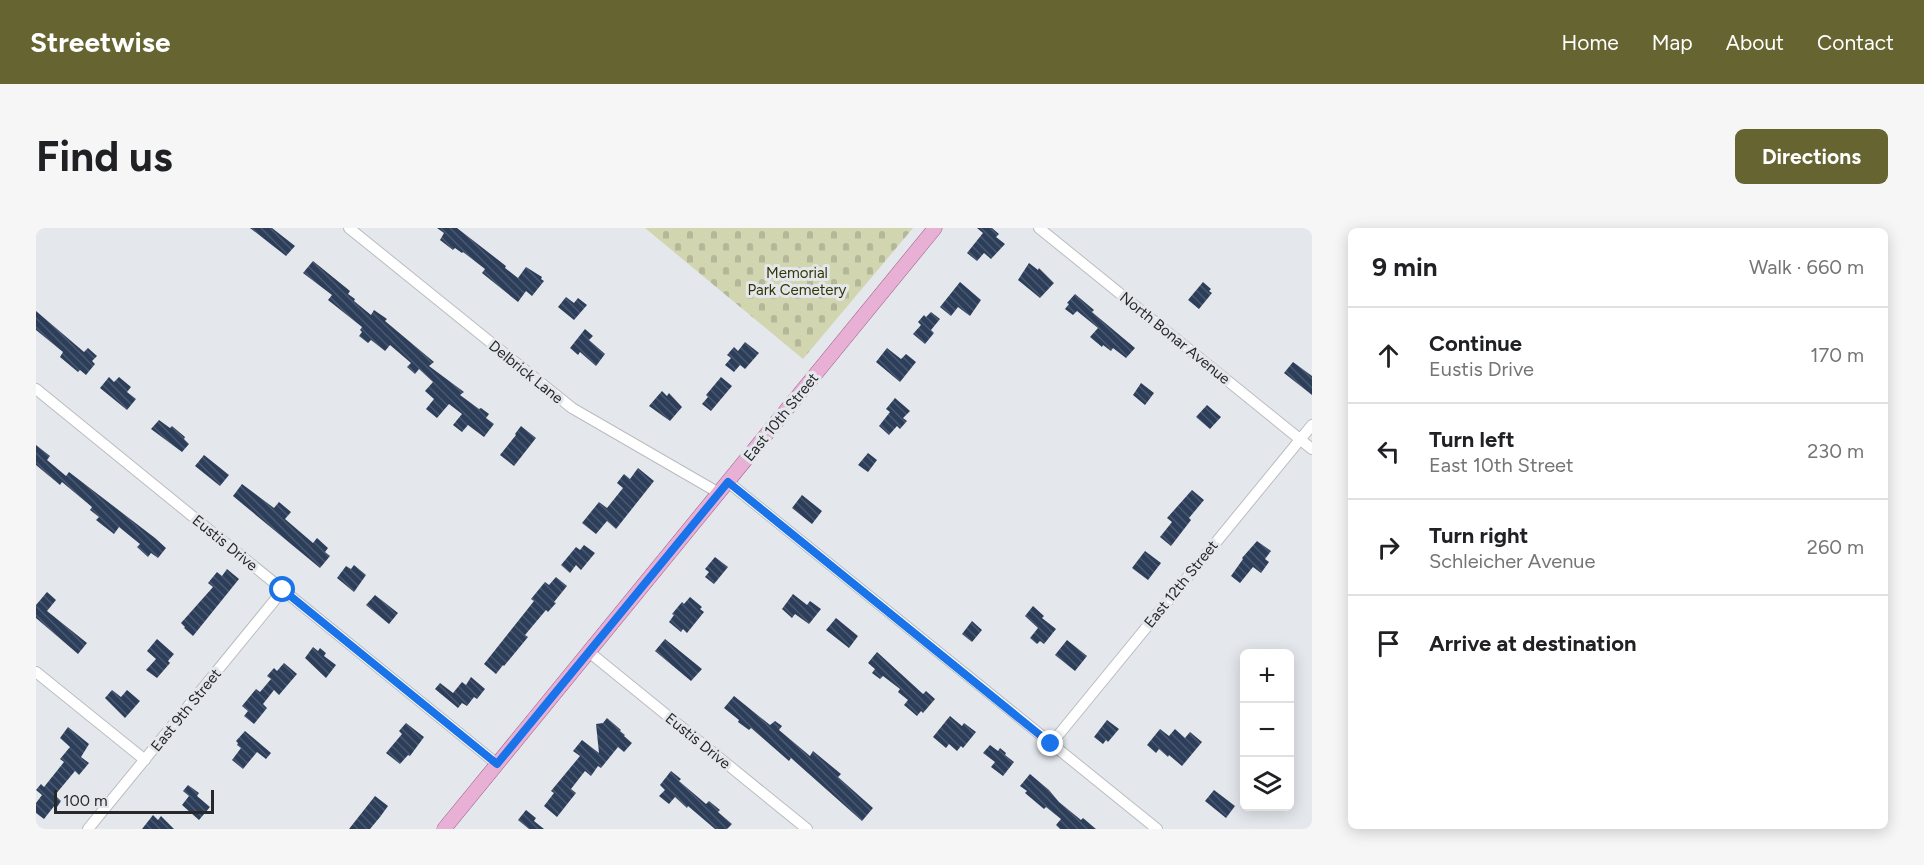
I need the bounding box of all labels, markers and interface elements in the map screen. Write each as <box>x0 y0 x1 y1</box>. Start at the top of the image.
text: Streetwise <box>30 25 170 59</box>
text: Home <box>1562 30 1619 55</box>
text: Map <box>1652 30 1693 55</box>
text: About <box>1726 30 1784 55</box>
text: Contact <box>1817 30 1894 55</box>
button: Directions <box>1735 129 1888 184</box>
text: Find us <box>36 131 173 182</box>
text: 9 min <box>1372 251 1438 283</box>
text: Walk · 660 m <box>1749 255 1864 279</box>
park label: Memorial Park Cemetery <box>748 264 847 299</box>
street label: North Bonar Avenue <box>1116 288 1234 388</box>
text: Continue <box>1429 330 1522 357</box>
street label: Delbrick Lane <box>485 337 567 407</box>
icon: ahead <box>1372 339 1405 372</box>
text: 170 m <box>1810 343 1864 367</box>
text: Eustis Drive <box>1429 357 1534 381</box>
street label: East 10th Street <box>740 369 822 465</box>
text: Turn left <box>1429 426 1515 453</box>
icon: left <box>1372 435 1405 468</box>
text: 230 m <box>1807 439 1864 463</box>
text: East 10th Street <box>1429 453 1574 477</box>
street label: Eustis Drive <box>189 511 261 575</box>
text: Turn right <box>1429 522 1528 549</box>
icon: right <box>1372 531 1405 564</box>
text: 260 m <box>1807 535 1864 559</box>
street label: East 12th Street <box>1140 536 1222 631</box>
text: Schleicher Avenue <box>1429 549 1595 573</box>
route start <box>269 576 295 602</box>
icon: arrive <box>1372 627 1405 660</box>
text: Arrive at destination <box>1429 630 1637 657</box>
map controls <box>1240 649 1294 811</box>
button: + <box>1240 649 1294 703</box>
street label: East 9th Street <box>147 665 225 755</box>
button: − <box>1240 703 1294 757</box>
street label: Eustis Drive <box>662 709 734 773</box>
route end <box>1037 730 1063 756</box>
button: layers <box>1240 757 1294 811</box>
scale bar <box>54 787 214 814</box>
text: 100 m <box>63 791 108 810</box>

